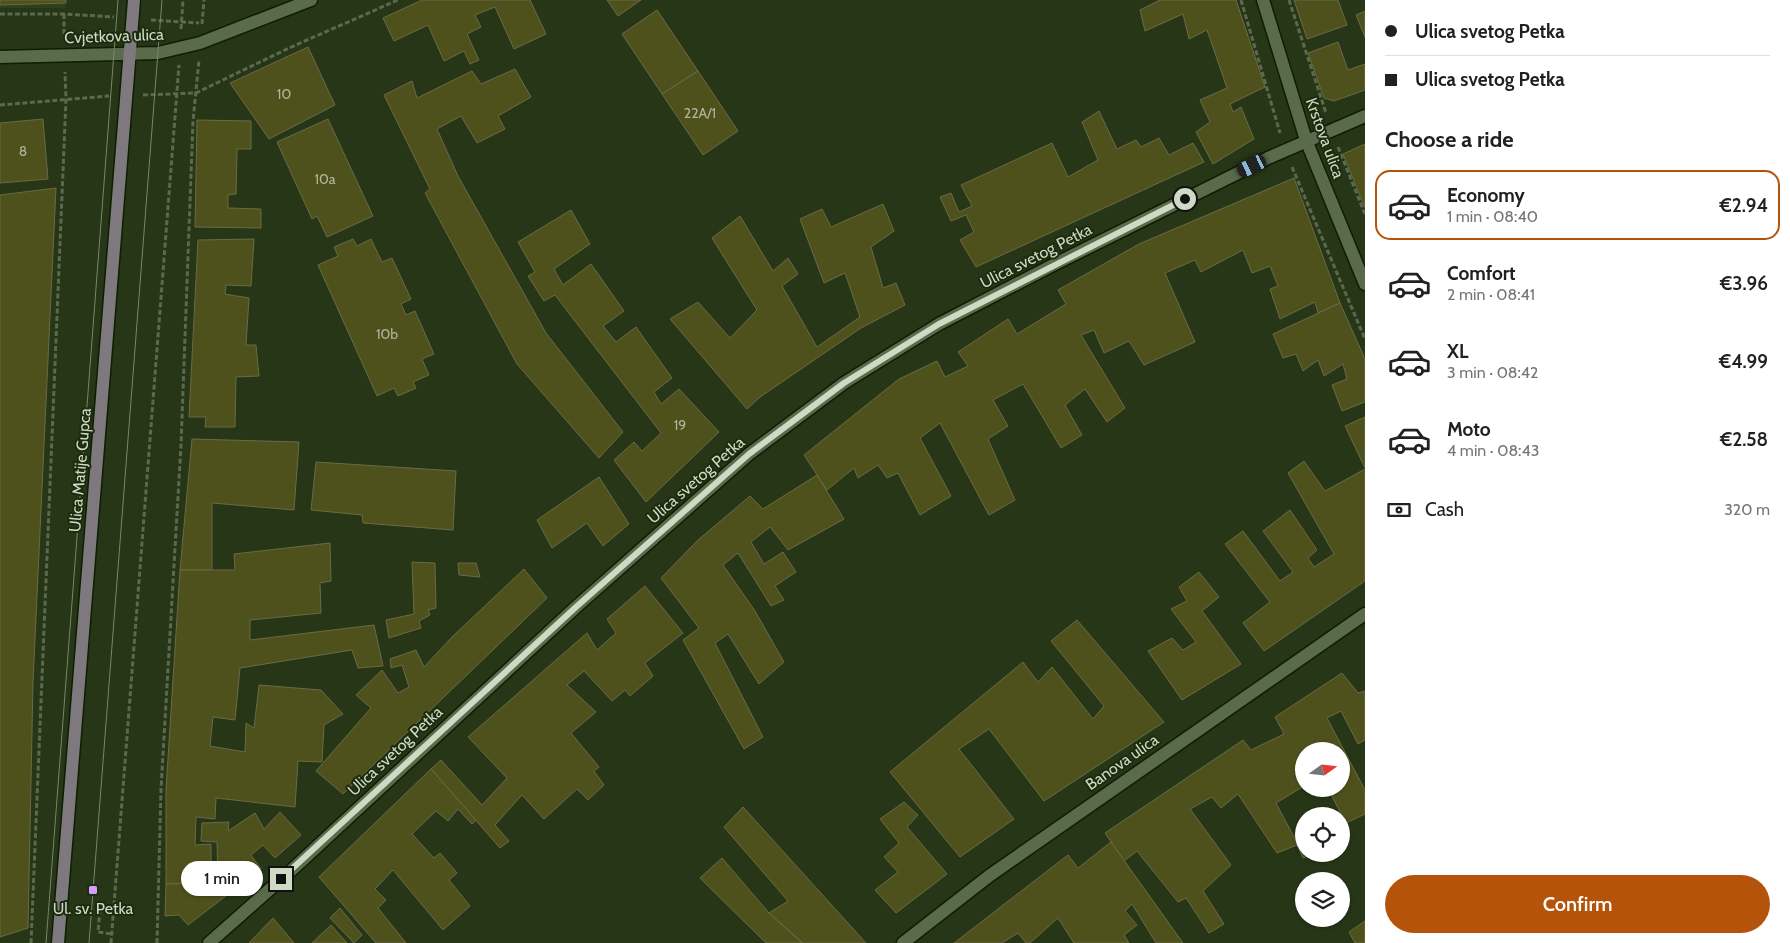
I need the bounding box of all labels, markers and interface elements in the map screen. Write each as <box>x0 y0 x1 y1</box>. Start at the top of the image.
text: Ulica svetog Petka <box>1415 20 1565 43</box>
street label: Cvjetkova ulica <box>64 25 164 47</box>
text: Ulica svetog Petka <box>1415 68 1565 91</box>
house number: 10 <box>277 85 291 103</box>
street label: Krstova ulica <box>1302 95 1348 181</box>
house number: 22A/1 <box>684 104 716 122</box>
text: Choose a ride <box>1385 126 1514 153</box>
house number: 8 <box>19 142 27 160</box>
car <box>1235 153 1268 179</box>
house number: 10a <box>314 170 336 188</box>
icon: car <box>1387 183 1432 228</box>
text: Economy <box>1447 184 1525 207</box>
route start <box>1174 188 1196 210</box>
text: €2.94 <box>1720 194 1768 217</box>
text: 1 min · 08:40 <box>1447 207 1538 226</box>
street label: Ulica svetog Petka <box>977 220 1095 292</box>
icon: car <box>1387 261 1432 306</box>
text: Comfort <box>1447 262 1516 285</box>
text: €3.96 <box>1720 272 1768 295</box>
text: 2 min · 08:41 <box>1447 285 1535 304</box>
house number: 10b <box>376 325 398 343</box>
icon: car <box>1387 339 1432 384</box>
text: XL <box>1447 340 1468 363</box>
text: €4.99 <box>1719 350 1768 373</box>
text: 3 min · 08:42 <box>1447 363 1538 382</box>
street label: Ulica Matije Gupca <box>65 407 95 533</box>
house number: 19 <box>674 416 686 434</box>
icon: car <box>1387 417 1432 462</box>
text: Moto <box>1447 418 1491 441</box>
text: €2.58 <box>1720 428 1768 451</box>
street label: Ulica svetog Petka <box>643 432 749 527</box>
text: 4 min · 08:43 <box>1447 441 1539 460</box>
icon: cash <box>1385 496 1413 524</box>
text: Cash <box>1425 498 1464 521</box>
text: 320 m <box>1724 500 1770 519</box>
street label: Ulica svetog Petka <box>344 702 447 800</box>
street label: Banova ulica <box>1082 730 1162 794</box>
north arrow <box>1295 742 1350 798</box>
map controls <box>1295 742 1350 927</box>
button: locate <box>1295 807 1350 862</box>
callout: 1 min <box>181 862 264 896</box>
route end <box>270 868 292 890</box>
text: 1 min <box>204 869 240 888</box>
button: layers <box>1295 872 1350 927</box>
button: Confirm <box>1385 875 1770 933</box>
marker: Ul. sv. Petka <box>87 884 99 896</box>
place label: Ul. sv. Petka <box>53 899 133 918</box>

